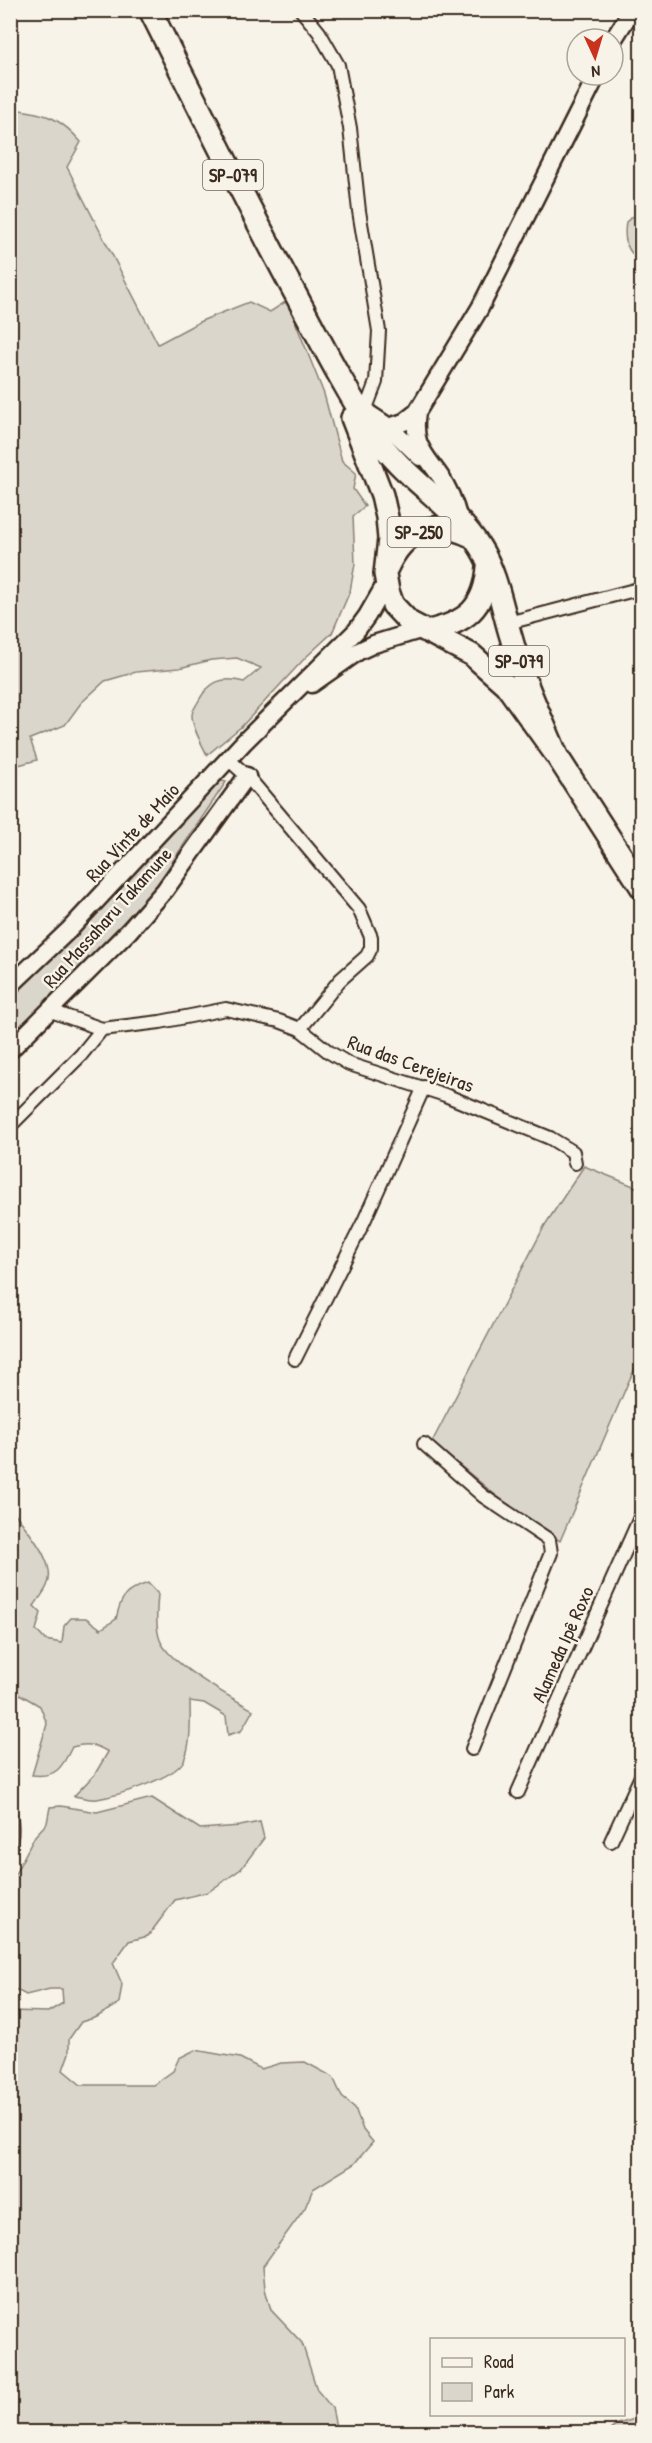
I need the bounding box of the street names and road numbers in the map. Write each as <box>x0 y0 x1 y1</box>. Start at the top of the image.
road number: SP-079 <box>203 160 263 190</box>
road number: SP-250 <box>388 517 450 547</box>
road number: SP-079 <box>489 646 549 676</box>
street label: Rua Vinte de Maio <box>79 777 185 887</box>
street label: Rua Massaharu Takamune <box>36 841 178 993</box>
street label: Rua das Cerejeiras <box>344 1028 478 1098</box>
street label: Alameda Ipê Roxo <box>524 1582 600 1706</box>

